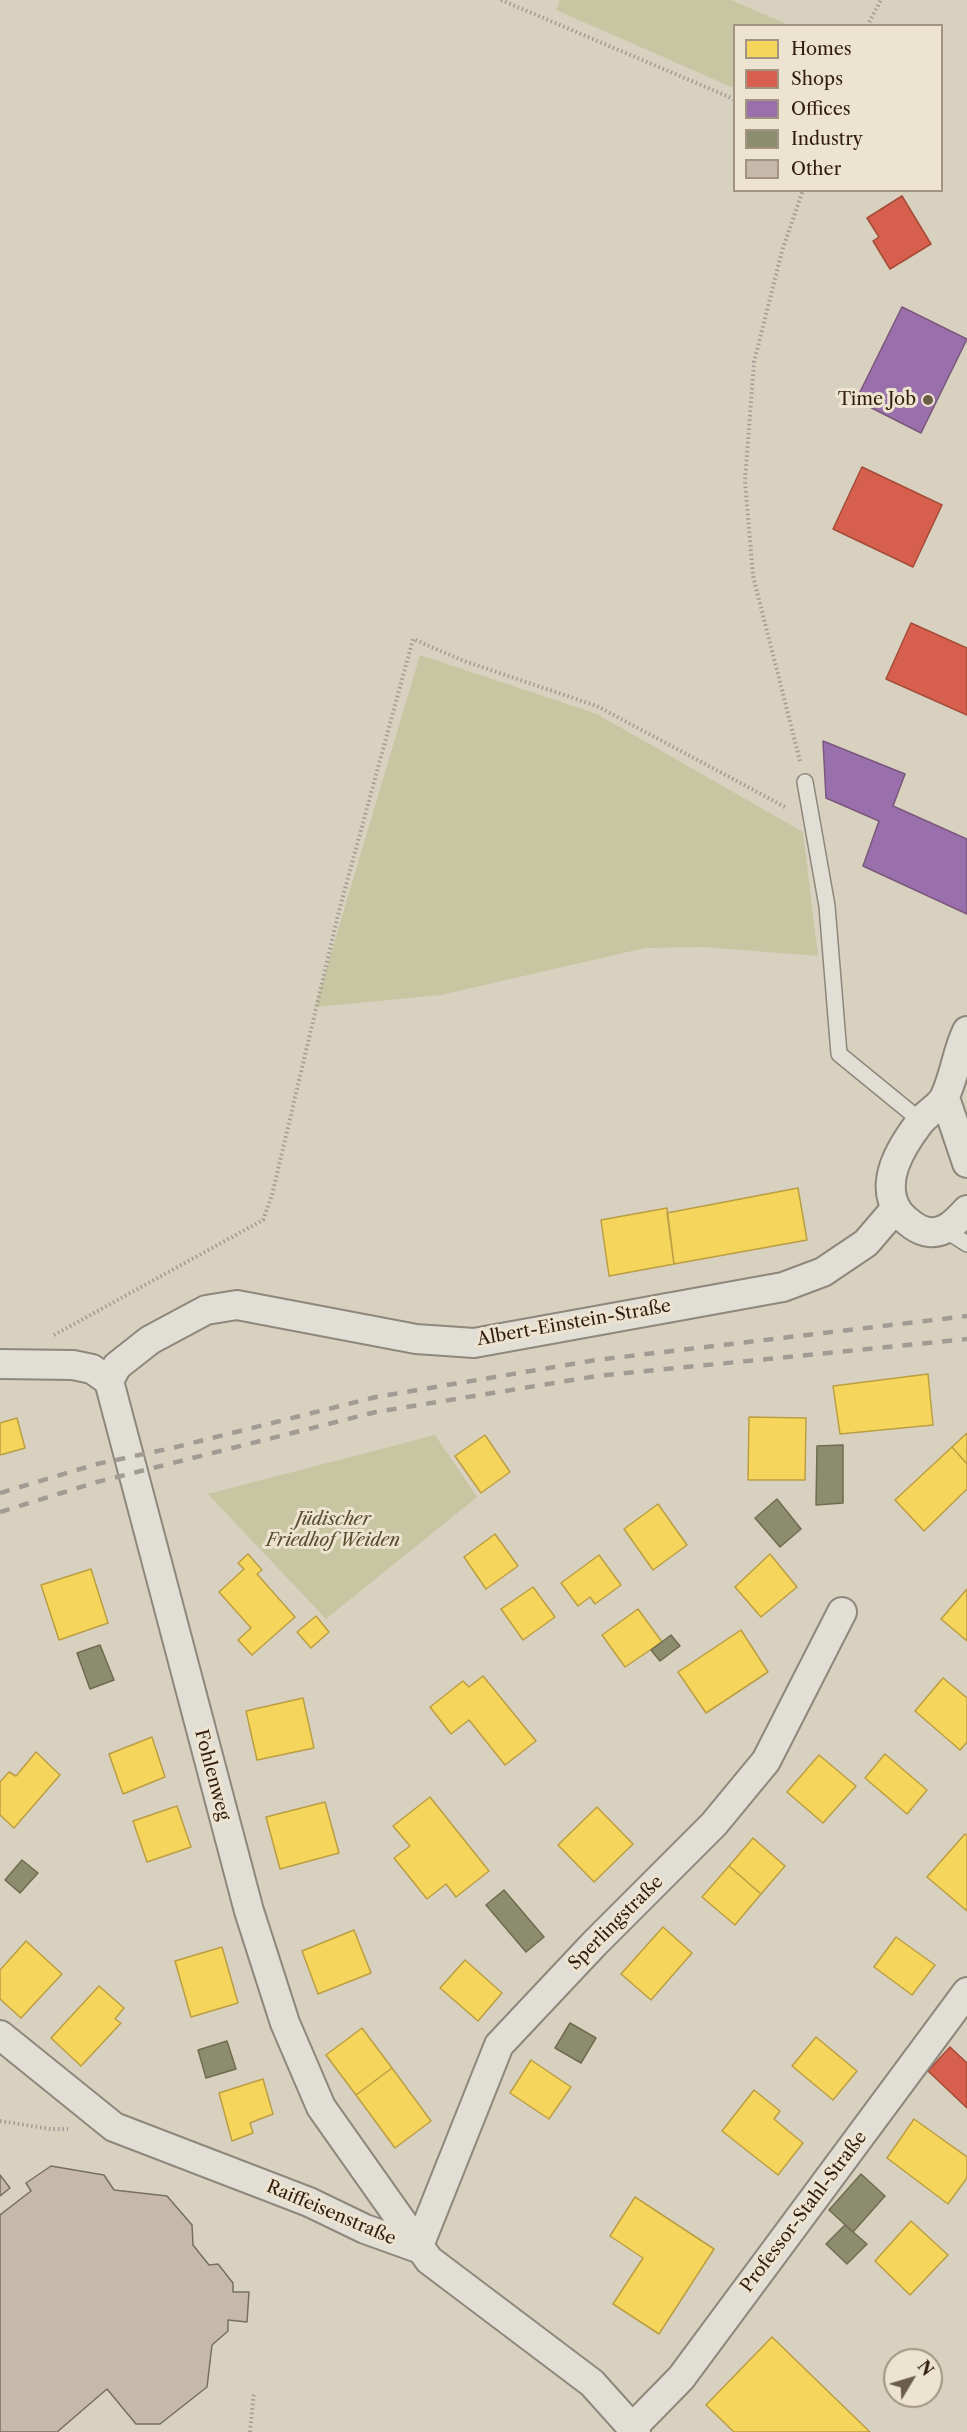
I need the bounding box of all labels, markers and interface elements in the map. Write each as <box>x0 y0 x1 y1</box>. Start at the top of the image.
legend <box>733 24 943 192</box>
text: Homes <box>791 38 852 60</box>
text: Shops <box>791 68 843 90</box>
text: Offices <box>791 98 851 120</box>
text: Industry <box>791 128 863 150</box>
text: Other <box>791 158 841 180</box>
place label: Time Job <box>838 389 916 411</box>
marker: Time Job <box>921 393 935 407</box>
street label: Albert-Einstein-Straße <box>475 1295 673 1351</box>
park label: Jüdischer Friedhof Weiden <box>266 1509 400 1552</box>
street label: Fohlenweg <box>189 1727 235 1823</box>
street label: Sperlingstraße <box>564 1871 668 1975</box>
street label: Professor-Stahl-Straße <box>736 2127 872 2297</box>
street label: Raiffeisenstraße <box>263 2176 399 2250</box>
north arrow <box>883 2348 943 2408</box>
text: N <box>913 2357 938 2380</box>

